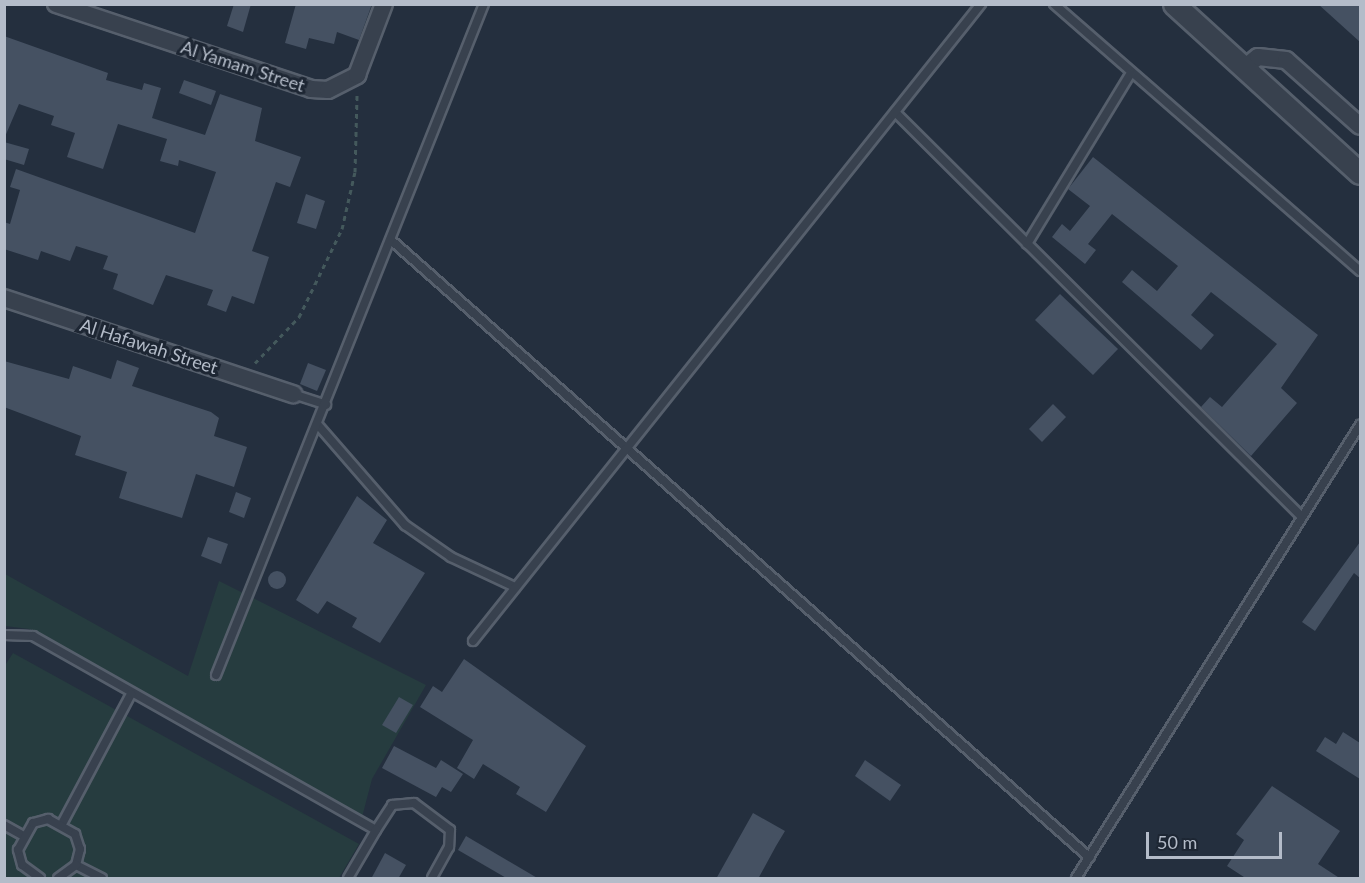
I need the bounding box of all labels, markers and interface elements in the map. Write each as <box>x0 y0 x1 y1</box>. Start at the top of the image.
street label: Al Yamam Street <box>178 36 308 96</box>
street label: Al Hafawah Street <box>77 314 221 378</box>
scale bar <box>1149 820 1286 858</box>
text: 50 m <box>1157 831 1197 853</box>

